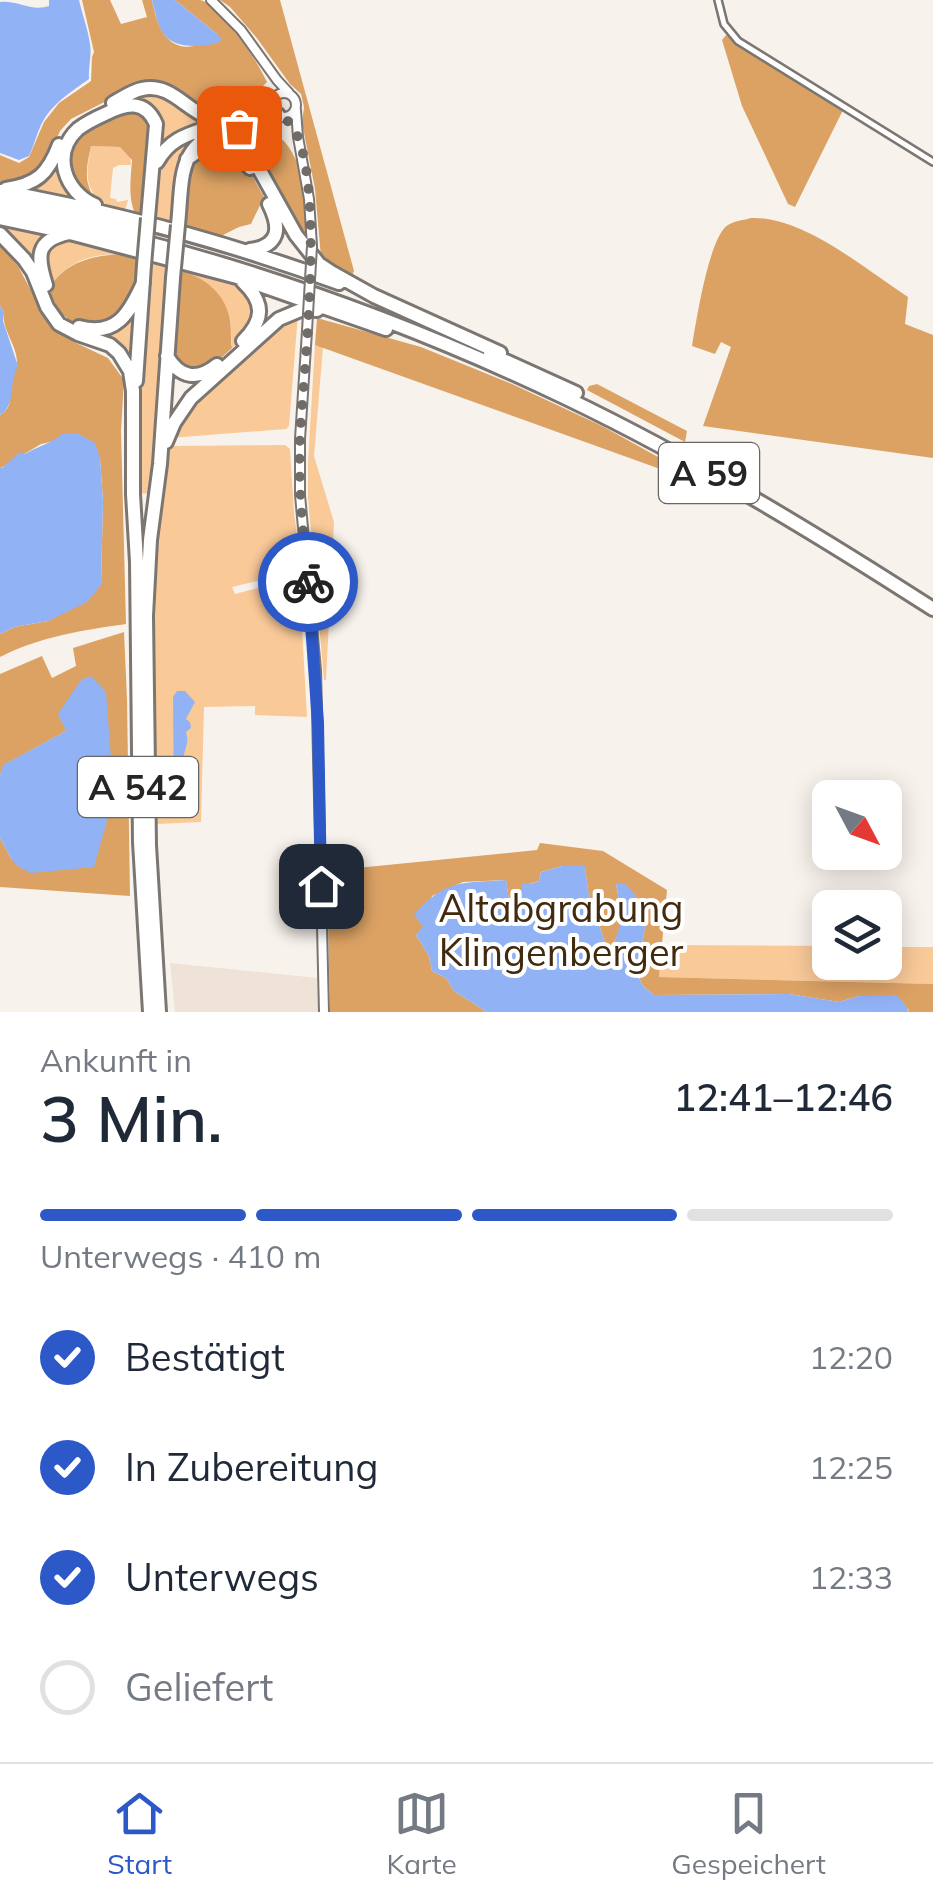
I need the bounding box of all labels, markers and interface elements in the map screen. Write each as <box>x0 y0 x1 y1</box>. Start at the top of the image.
pin <box>197 86 282 171</box>
icon: bag <box>212 101 267 156</box>
road number: A 59 <box>659 443 759 503</box>
courier <box>258 532 358 632</box>
icon: bike <box>281 555 336 610</box>
road number: A 542 <box>78 757 198 817</box>
north arrow <box>812 780 902 870</box>
map controls <box>812 780 902 980</box>
pin <box>279 844 364 929</box>
icon: home <box>294 859 349 914</box>
park label: Altabgrabung Klingenberger <box>438 884 684 976</box>
button: layers <box>812 890 902 980</box>
text: Ankunft in <box>40 1040 192 1080</box>
text: 12:41–12:46 <box>673 1073 893 1121</box>
text: 3 Min. <box>40 1077 223 1158</box>
text: Unterwegs · 410 m <box>40 1236 321 1276</box>
icon: check <box>40 1330 95 1385</box>
text: Bestätigt <box>125 1333 285 1381</box>
text: 12:20 <box>809 1337 893 1377</box>
icon: check <box>40 1440 95 1495</box>
text: In Zubereitung <box>125 1443 378 1491</box>
text: 12:25 <box>809 1447 893 1487</box>
icon: check <box>40 1550 95 1605</box>
text: Unterwegs <box>125 1553 319 1601</box>
text: 12:33 <box>809 1557 893 1597</box>
text: Geliefert <box>125 1663 273 1711</box>
tab: Start <box>107 1786 172 1881</box>
tab: Karte <box>386 1786 457 1881</box>
tab: Gespeichert <box>671 1786 826 1881</box>

